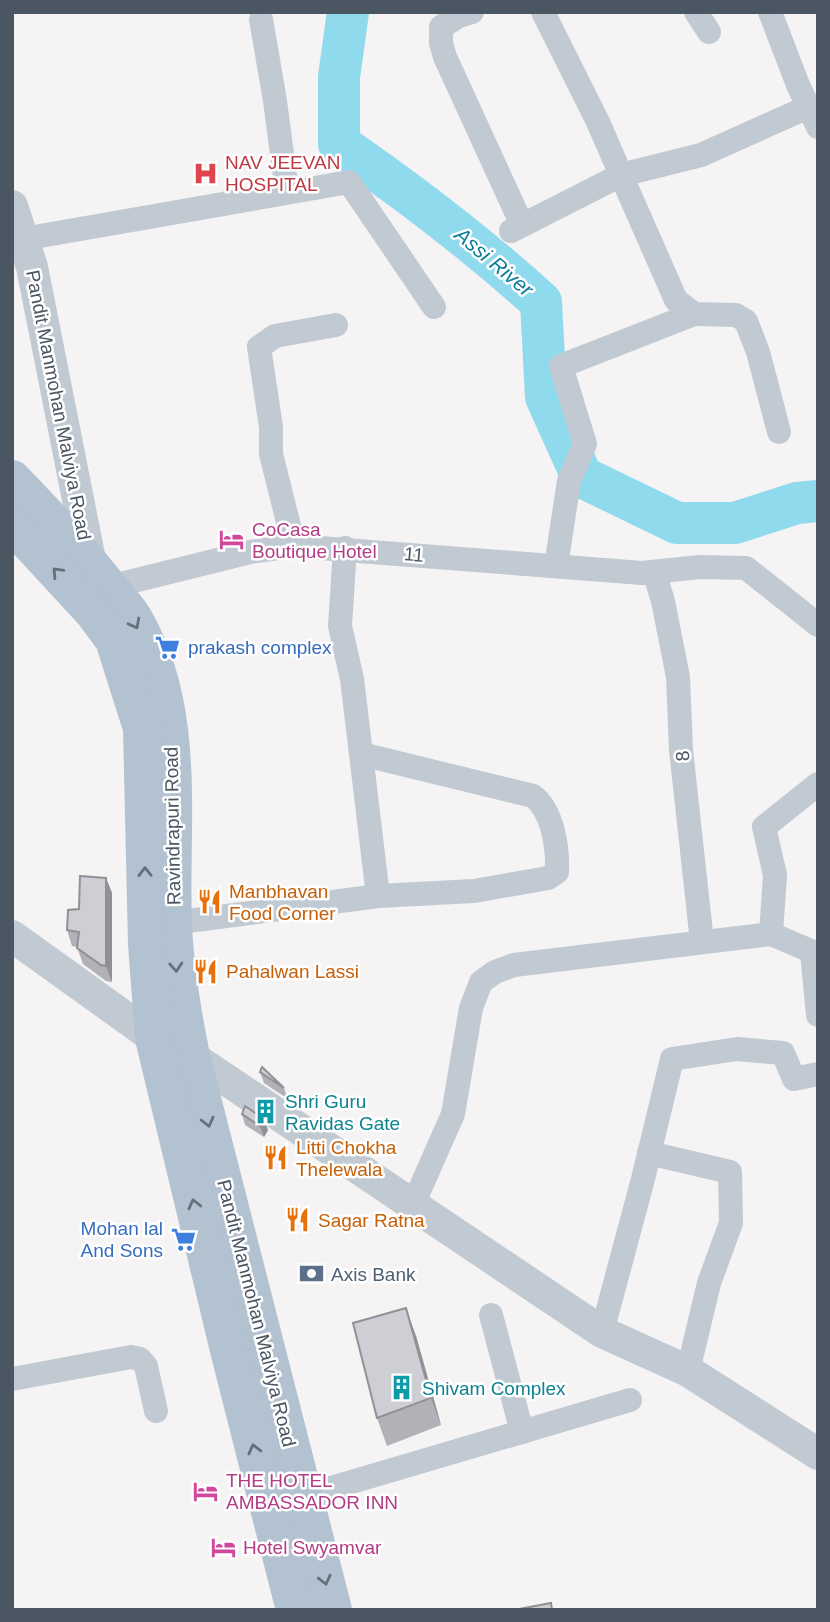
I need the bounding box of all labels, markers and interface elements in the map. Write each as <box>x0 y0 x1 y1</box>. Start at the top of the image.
place label: NAV JEEVAN HOSPITAL <box>225 152 340 195</box>
hospital icon: NAV JEEVAN HOSPITAL <box>191 159 219 187</box>
water label: Assi River <box>449 221 539 301</box>
street label: Pandit Manmohan Malviya Road <box>22 268 95 542</box>
place label: CoCasa Boutique Hotel <box>252 519 377 562</box>
hotel icon: CoCasa Boutique Hotel <box>218 526 246 554</box>
street label: 11 <box>403 543 425 566</box>
one-way arrow <box>52 567 65 580</box>
one-way arrow <box>127 617 140 629</box>
supermarket icon: prakash complex <box>154 633 182 661</box>
place label: prakash complex <box>188 637 332 658</box>
street label: Ravindrapuri Road <box>161 747 184 905</box>
street label: 8 <box>672 750 693 762</box>
one-way arrow <box>137 866 153 877</box>
place label: Manbhavan Food Corner <box>229 881 336 924</box>
restaurant icon: Manbhavan Food Corner <box>195 888 223 916</box>
restaurant icon: Pahalwan Lassi <box>192 957 220 985</box>
place label: Pahalwan Lassi <box>226 961 359 982</box>
one-way arrow <box>168 962 183 973</box>
place label: Shri Guru Ravidas Gate <box>285 1091 400 1134</box>
building icon: Shri Guru Ravidas Gate <box>251 1098 279 1126</box>
one-way arrow <box>200 1116 214 1128</box>
place label: Litti Chokha Thelewala <box>296 1137 397 1180</box>
restaurant icon: Litti Chokha Thelewala <box>262 1144 290 1172</box>
street label: Pandit Manmohan Malviya Road <box>213 1177 300 1449</box>
one-way arrow <box>188 1198 202 1210</box>
restaurant icon: Sagar Ratna <box>284 1206 312 1234</box>
place label: Sagar Ratna <box>318 1210 425 1231</box>
place label: Mohan lal And Sons <box>81 1218 163 1261</box>
supermarket icon: Mohan lal And Sons <box>169 1225 197 1253</box>
bank icon: Axis Bank <box>297 1260 325 1288</box>
place label: Axis Bank <box>331 1264 416 1285</box>
building icon: Shivam Complex <box>388 1374 416 1402</box>
place label: Shivam Complex <box>422 1378 566 1399</box>
one-way arrow <box>248 1443 262 1455</box>
place label: THE HOTEL AMBASSADOR INN <box>226 1470 398 1513</box>
hotel icon: THE HOTEL AMBASSADOR INN <box>192 1477 220 1505</box>
hotel icon: Hotel Swyamvar <box>209 1533 237 1561</box>
place label: Hotel Swyamvar <box>243 1537 382 1558</box>
one-way arrow <box>317 1574 331 1586</box>

